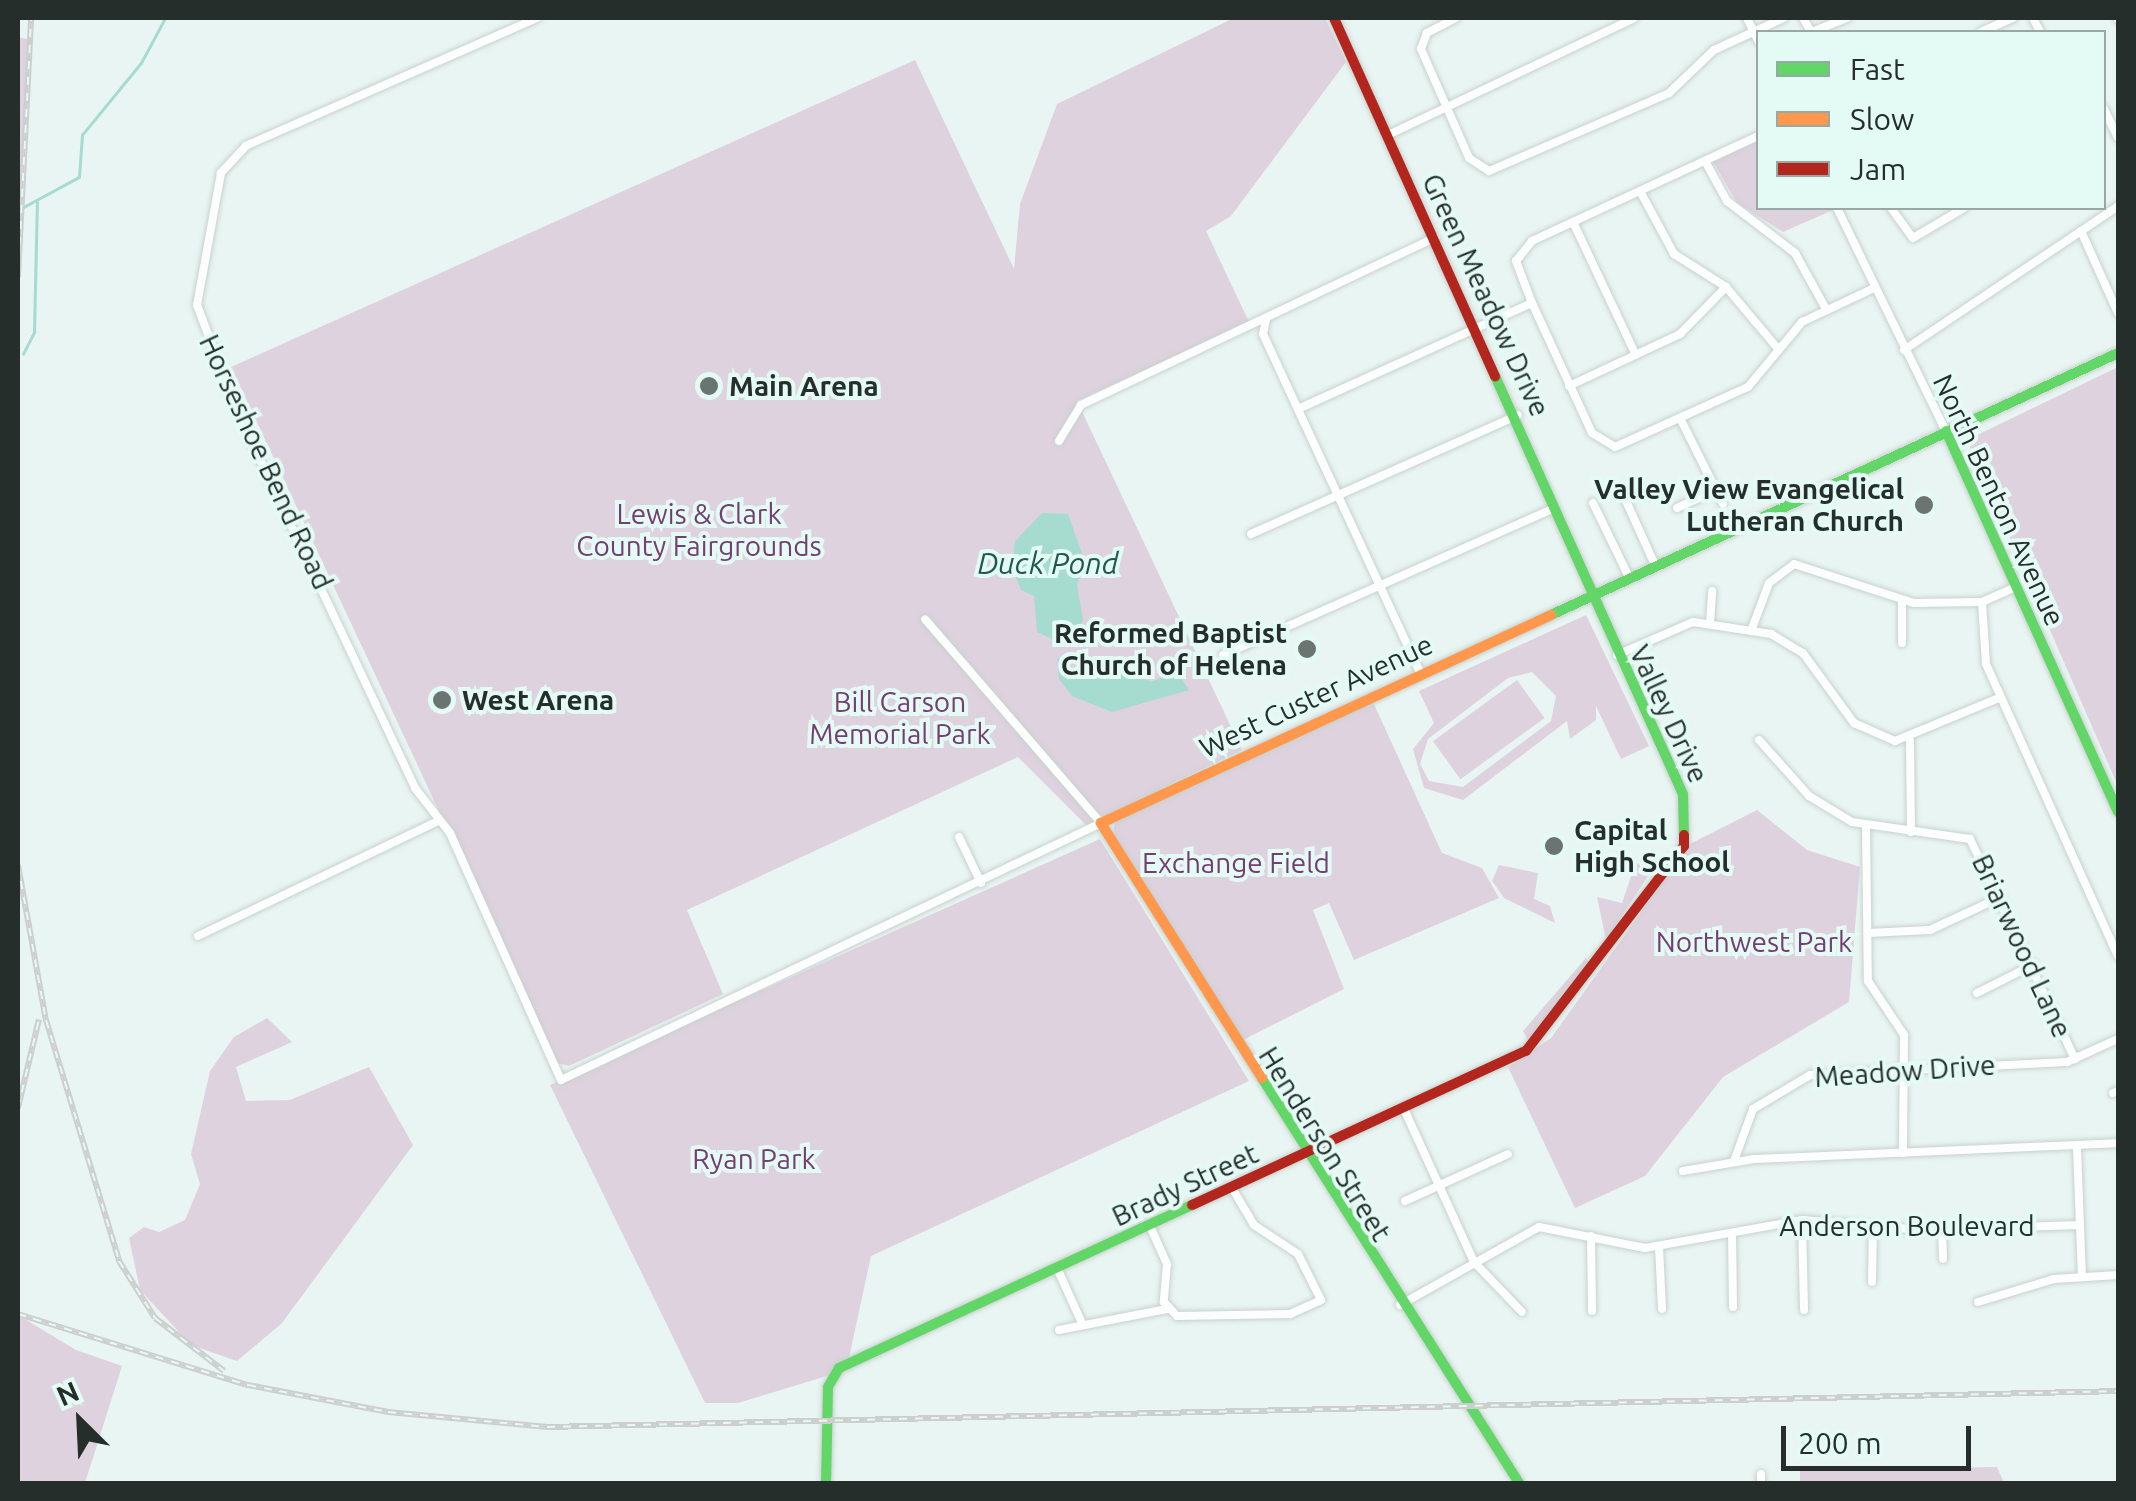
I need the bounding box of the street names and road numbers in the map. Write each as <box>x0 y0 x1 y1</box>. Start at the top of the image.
street label: Green Meadow Drive <box>1415 168 1557 422</box>
street label: Horseshoe Bend Road <box>192 329 340 595</box>
street label: North Benton Avenue <box>1926 369 2072 631</box>
street label: West Custer Avenue <box>1194 627 1438 765</box>
street label: Valley Drive <box>1623 640 1715 788</box>
street label: Briarwood Lane <box>1965 849 2079 1043</box>
street label: Henderson Street <box>1252 1041 1398 1247</box>
street label: Meadow Drive <box>1813 1048 1997 1094</box>
street label: Brady Street <box>1107 1137 1263 1233</box>
street label: Anderson Boulevard <box>1779 1209 2035 1243</box>

